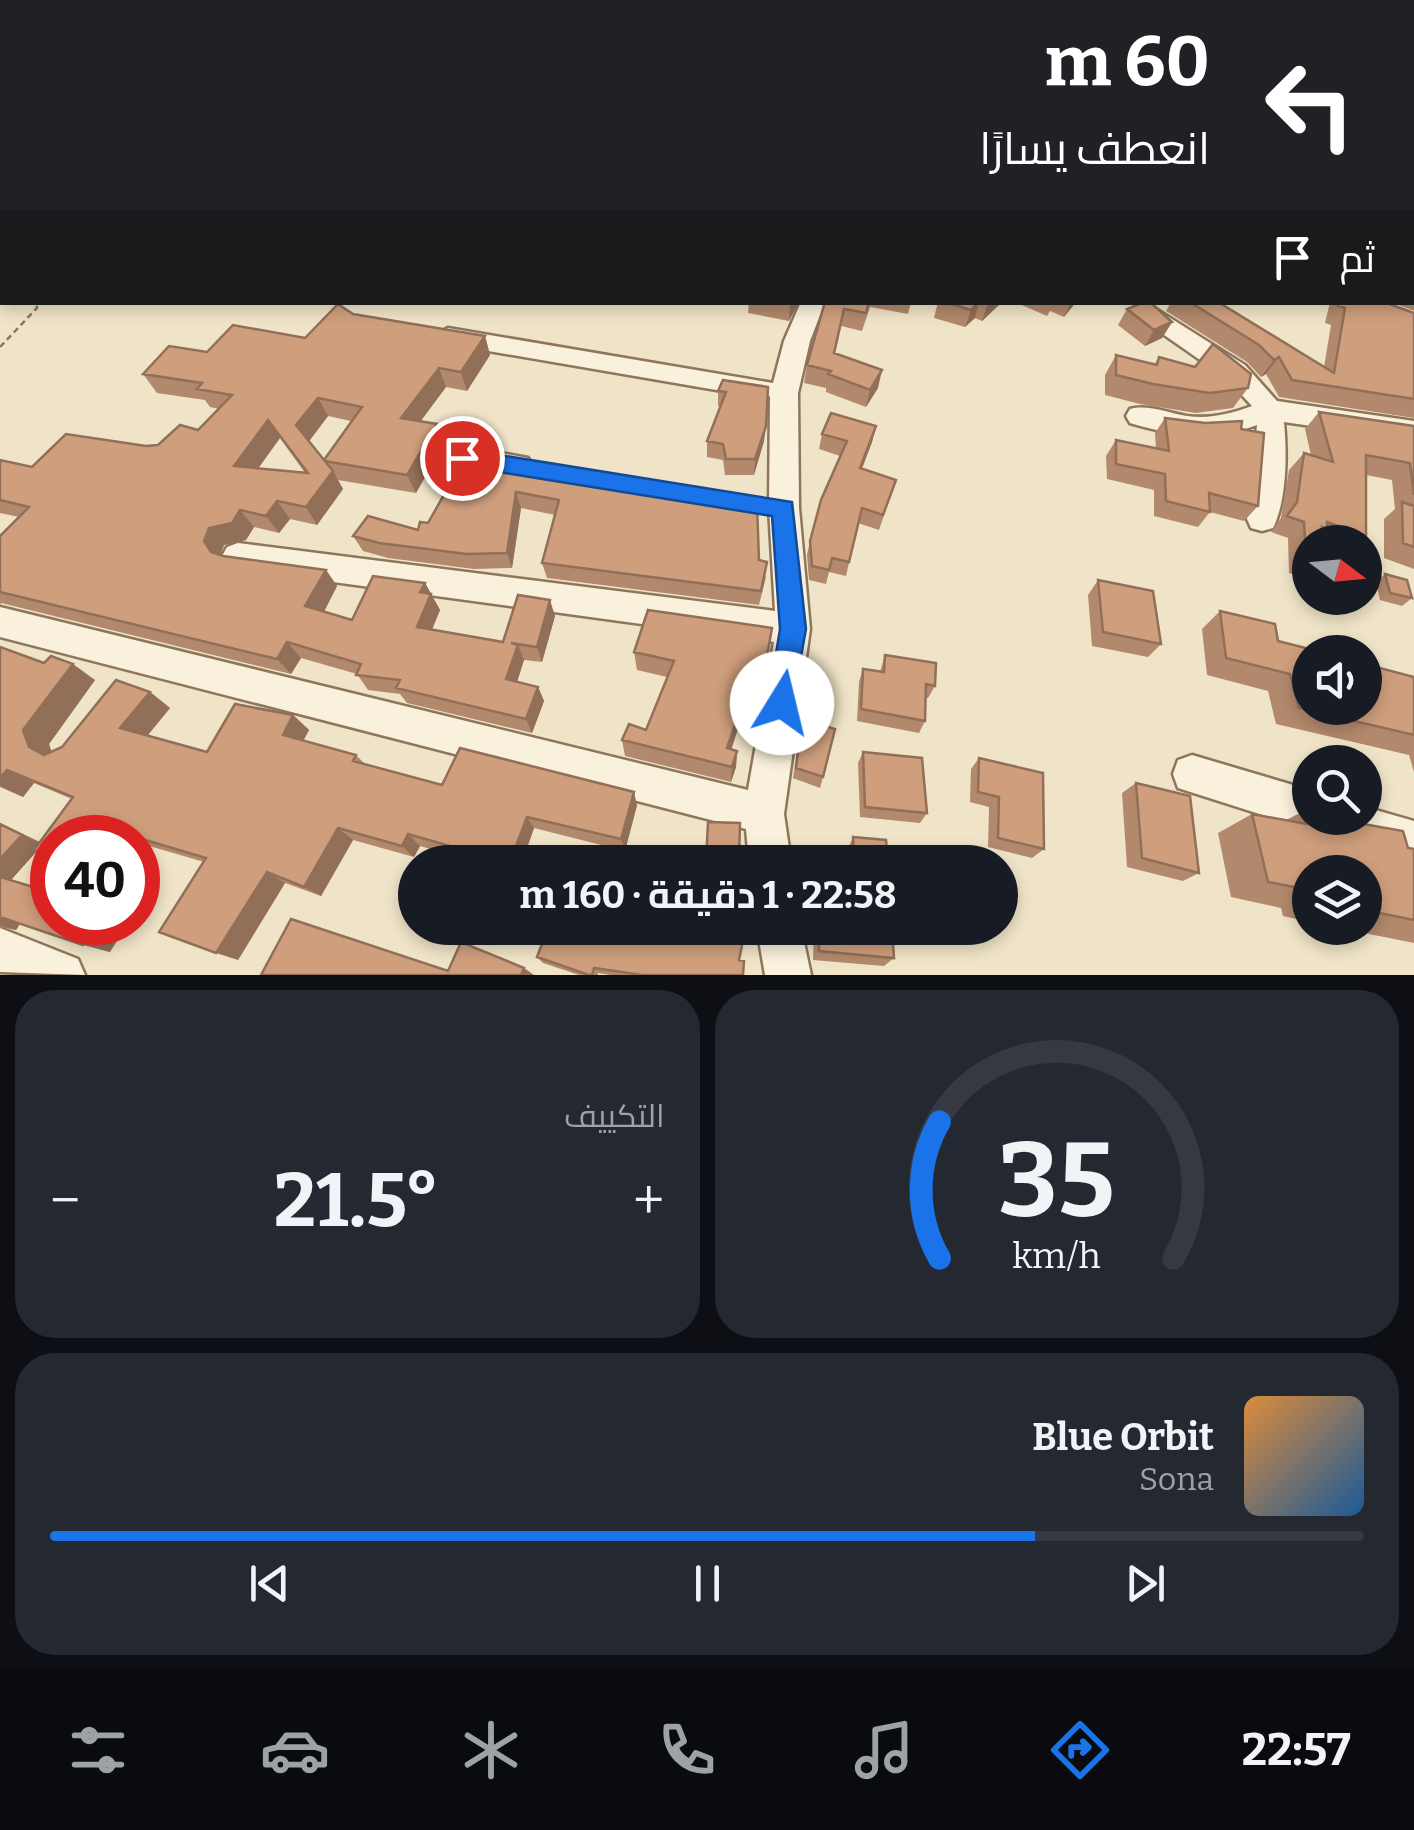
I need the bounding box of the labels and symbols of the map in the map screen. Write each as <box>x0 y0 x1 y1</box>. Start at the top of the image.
pin <box>420 416 505 501</box>
north arrow <box>1292 525 1382 615</box>
position arrow <box>730 651 834 755</box>
speed limit sign: 40 <box>30 815 160 945</box>

